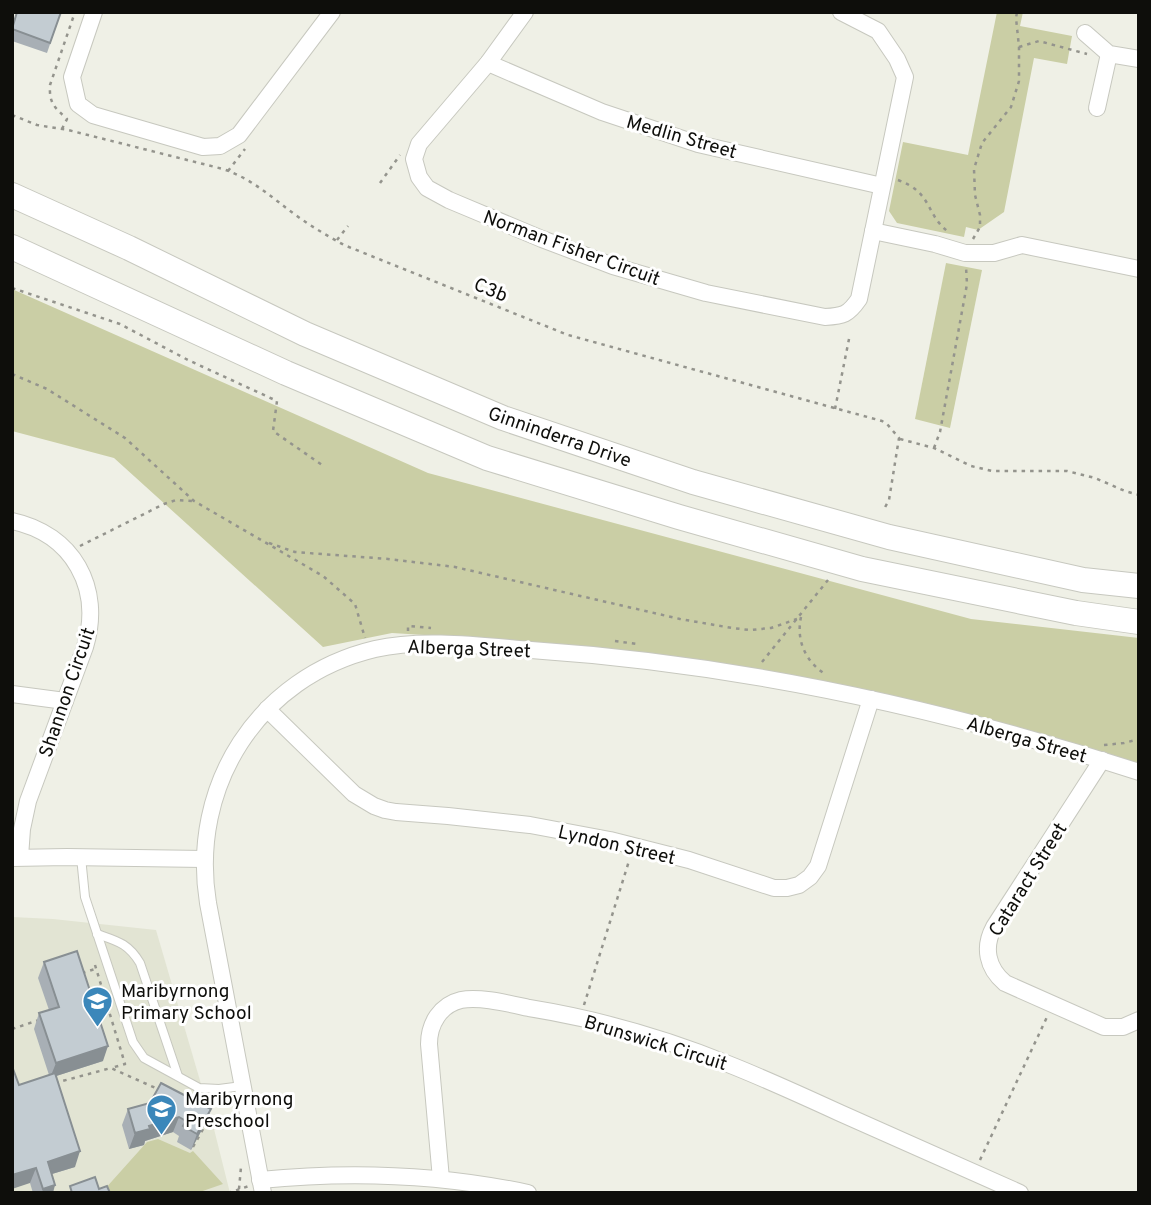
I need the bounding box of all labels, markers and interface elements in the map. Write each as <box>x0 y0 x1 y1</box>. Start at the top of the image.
street label: Medlin Street <box>623 111 739 165</box>
street label: Norman Fisher Circuit <box>480 206 663 292</box>
street label: C3b <box>470 273 511 308</box>
street label: Ginninderra Drive <box>484 402 634 474</box>
street label: Shannon Circuit <box>34 624 101 761</box>
street label: Alberga Street <box>407 636 531 664</box>
street label: Alberga Street <box>964 712 1089 770</box>
street label: Cataract Street <box>984 819 1073 941</box>
street label: Lyndon Street <box>556 821 678 871</box>
place label: Maribyrnong Primary School <box>121 980 252 1026</box>
school or university icon: Maribyrnong Primary School <box>81 984 115 1028</box>
street label: Brunswick Circuit <box>581 1011 730 1077</box>
place label: Maribyrnong Preschool <box>185 1088 293 1134</box>
school or university icon: Maribyrnong Preschool <box>145 1092 179 1136</box>

